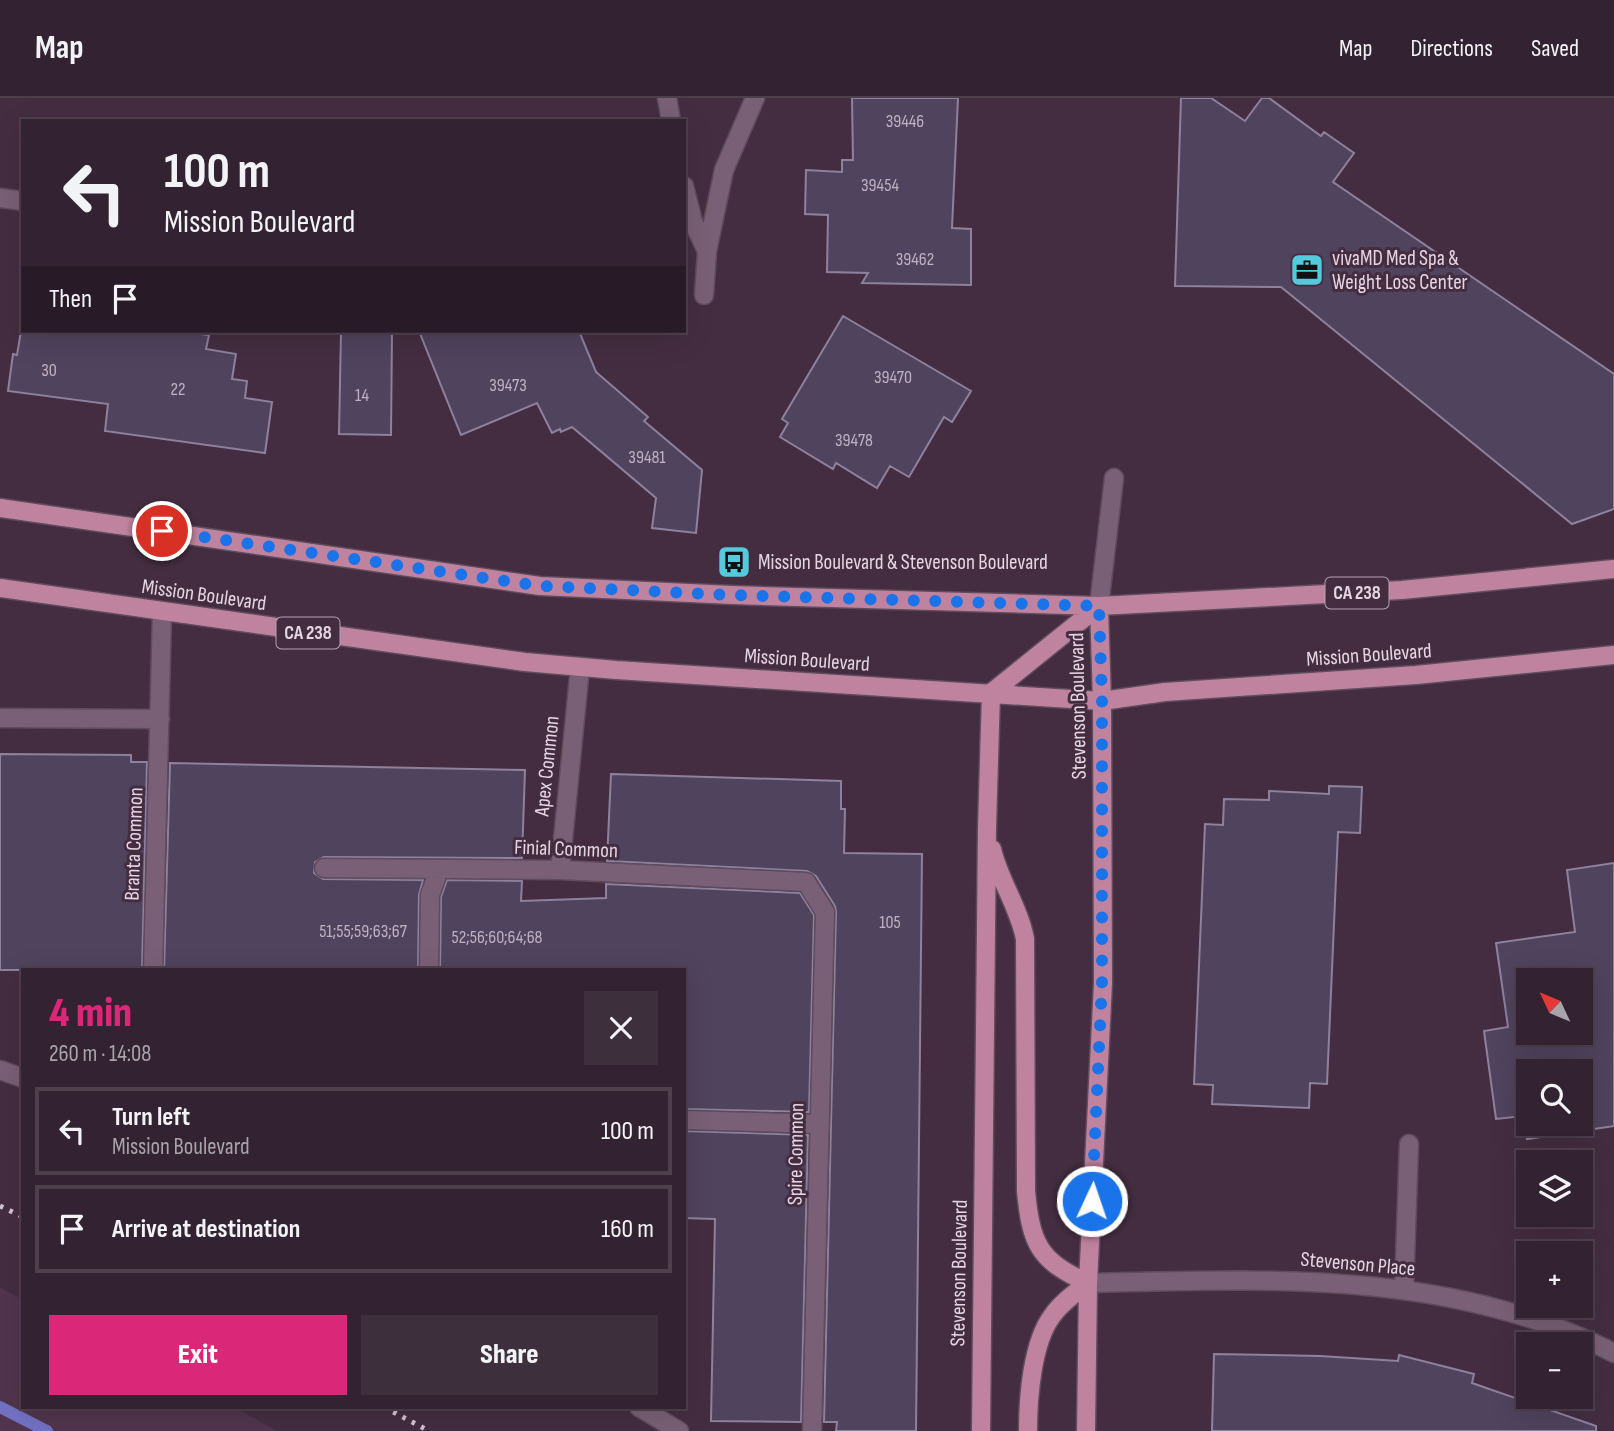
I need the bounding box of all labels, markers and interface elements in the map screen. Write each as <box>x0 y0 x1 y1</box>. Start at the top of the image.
text: Map <box>35 28 84 68</box>
text: Map <box>1339 34 1372 63</box>
text: Directions <box>1410 34 1493 63</box>
text: Saved <box>1531 34 1579 63</box>
house number: 39446 <box>886 111 924 132</box>
text: 100 m <box>164 143 270 202</box>
icon: left <box>49 147 140 238</box>
house number: 39454 <box>861 175 899 196</box>
text: Mission Boulevard <box>164 203 355 242</box>
place label: vivaMD Med Spa & Weight Loss Center <box>1332 246 1468 295</box>
house number: 39462 <box>896 249 934 270</box>
office icon: vivaMD Med Spa & Weight Loss Center <box>1288 251 1326 289</box>
icon: arrive <box>106 280 144 318</box>
text: Then <box>49 284 92 315</box>
house number: 30 <box>41 360 57 381</box>
house number: 39470 <box>874 367 912 388</box>
house number: 39473 <box>489 375 527 396</box>
house number: 22 <box>171 379 185 400</box>
house number: 14 <box>355 385 369 406</box>
house number: 39478 <box>835 430 873 451</box>
house number: 39481 <box>628 447 666 468</box>
pin <box>132 501 192 561</box>
icon: arrive <box>143 512 181 550</box>
bus stop icon: Mission Boulevard & Stevenson Boulevard <box>715 543 753 581</box>
place label: Mission Boulevard & Stevenson Boulevard <box>758 550 1048 575</box>
street label: Mission Boulevard <box>140 574 268 616</box>
road number: CA 238 <box>1326 578 1388 608</box>
road number: CA 238 <box>276 618 340 648</box>
street label: Stevenson Boulevard <box>1064 632 1092 780</box>
street label: Mission Boulevard <box>1305 638 1433 672</box>
street label: Mission Boulevard <box>743 643 871 677</box>
street label: Apex Common <box>529 714 565 819</box>
street label: Branta Common <box>120 787 148 901</box>
street label: Finial Common <box>514 835 618 863</box>
house number: 105 <box>879 912 901 933</box>
house number: 51;55;59;63;67 <box>319 921 408 942</box>
house number: 52;56;60;64;68 <box>452 927 543 948</box>
north arrow <box>1516 968 1592 1045</box>
map controls <box>1516 968 1593 1409</box>
text: 4 min <box>49 988 132 1039</box>
button: close <box>584 991 658 1065</box>
text: 260 m · 14:08 <box>49 1040 151 1068</box>
button: search <box>1516 1059 1593 1136</box>
text: Turn left <box>112 1102 190 1133</box>
street label: Spire Common <box>783 1103 809 1205</box>
icon: left <box>53 1112 91 1150</box>
text: 100 m <box>601 1116 654 1147</box>
text: Mission Boulevard <box>112 1133 250 1161</box>
button: layers <box>1516 1150 1593 1227</box>
position arrow <box>1055 1164 1129 1238</box>
street label: Stevenson Boulevard <box>945 1199 973 1347</box>
icon: arrive <box>53 1210 91 1248</box>
text: Arrive at destination <box>112 1214 300 1245</box>
text: 160 m <box>601 1214 654 1245</box>
button: + <box>1516 1241 1593 1318</box>
street label: Stevenson Place <box>1300 1247 1416 1281</box>
button: Exit <box>49 1315 347 1395</box>
button: Share <box>361 1315 658 1395</box>
button: − <box>1516 1332 1593 1409</box>

